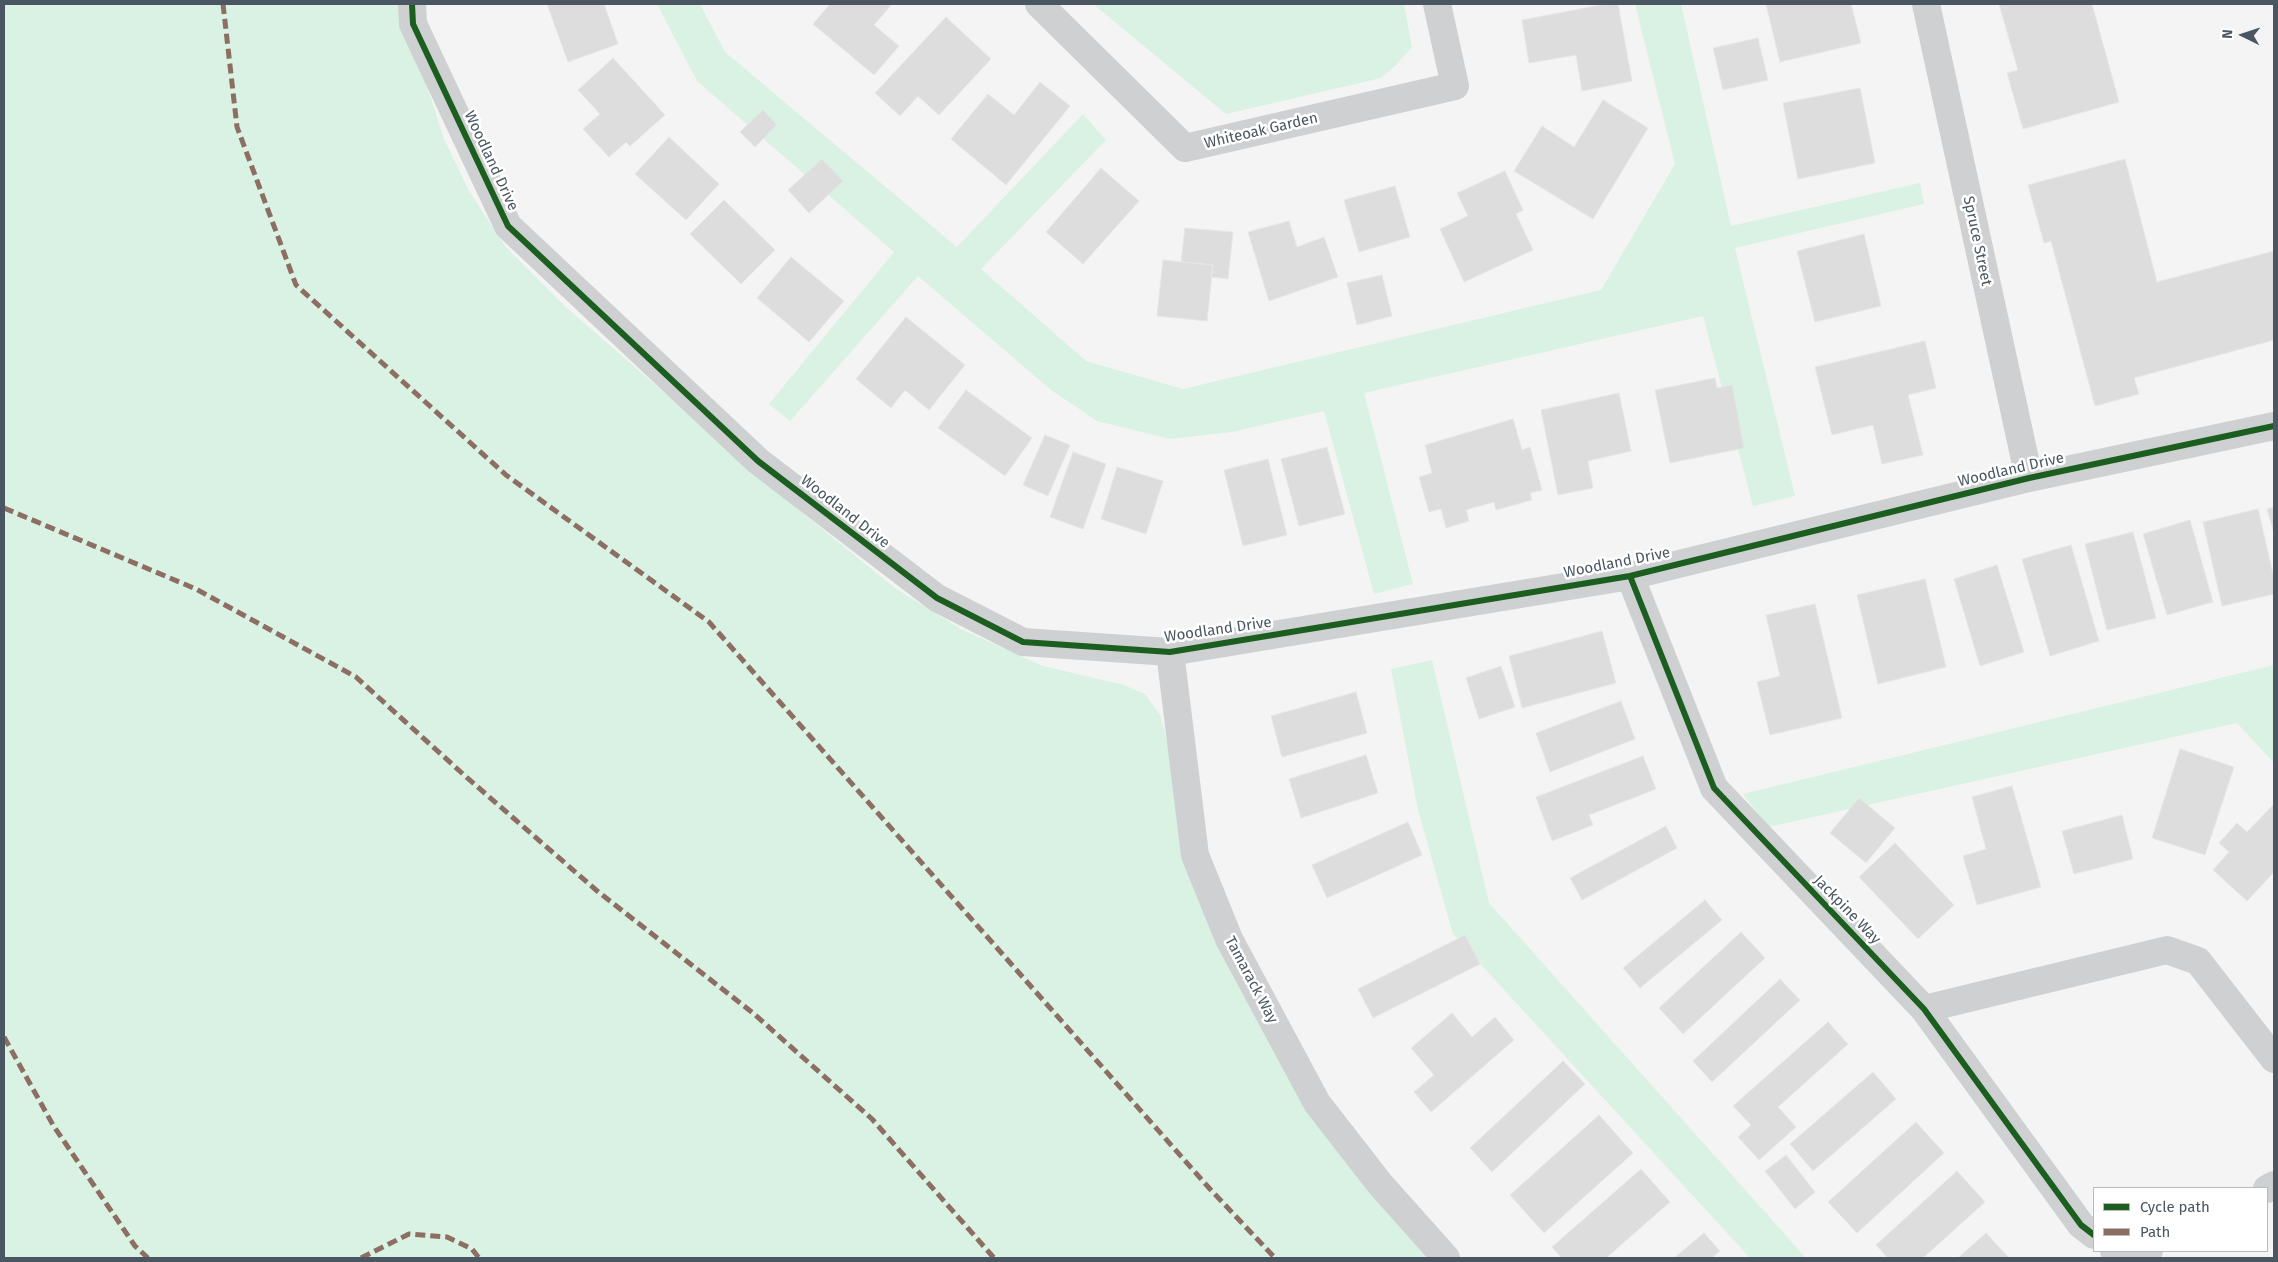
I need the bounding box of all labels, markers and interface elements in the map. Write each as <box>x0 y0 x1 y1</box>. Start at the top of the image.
north arrow <box>2218 10 2268 60</box>
text: N <box>2219 29 2236 39</box>
street label: Woodland Drive <box>460 108 522 214</box>
street label: Whiteoak Garden <box>1202 109 1320 153</box>
street label: Spruce Street <box>1959 194 1995 288</box>
street label: Woodland Drive <box>1956 449 2066 491</box>
street label: Woodland Drive <box>797 472 893 552</box>
street label: Woodland Drive <box>1562 544 1672 582</box>
street label: Woodland Drive <box>1163 614 1273 646</box>
street label: Jackpine Way <box>1810 872 1884 948</box>
street label: Tamarack Way <box>1221 934 1281 1026</box>
legend <box>2093 1187 2268 1252</box>
text: Cycle path <box>2140 1198 2210 1216</box>
text: Path <box>2140 1223 2170 1241</box>

